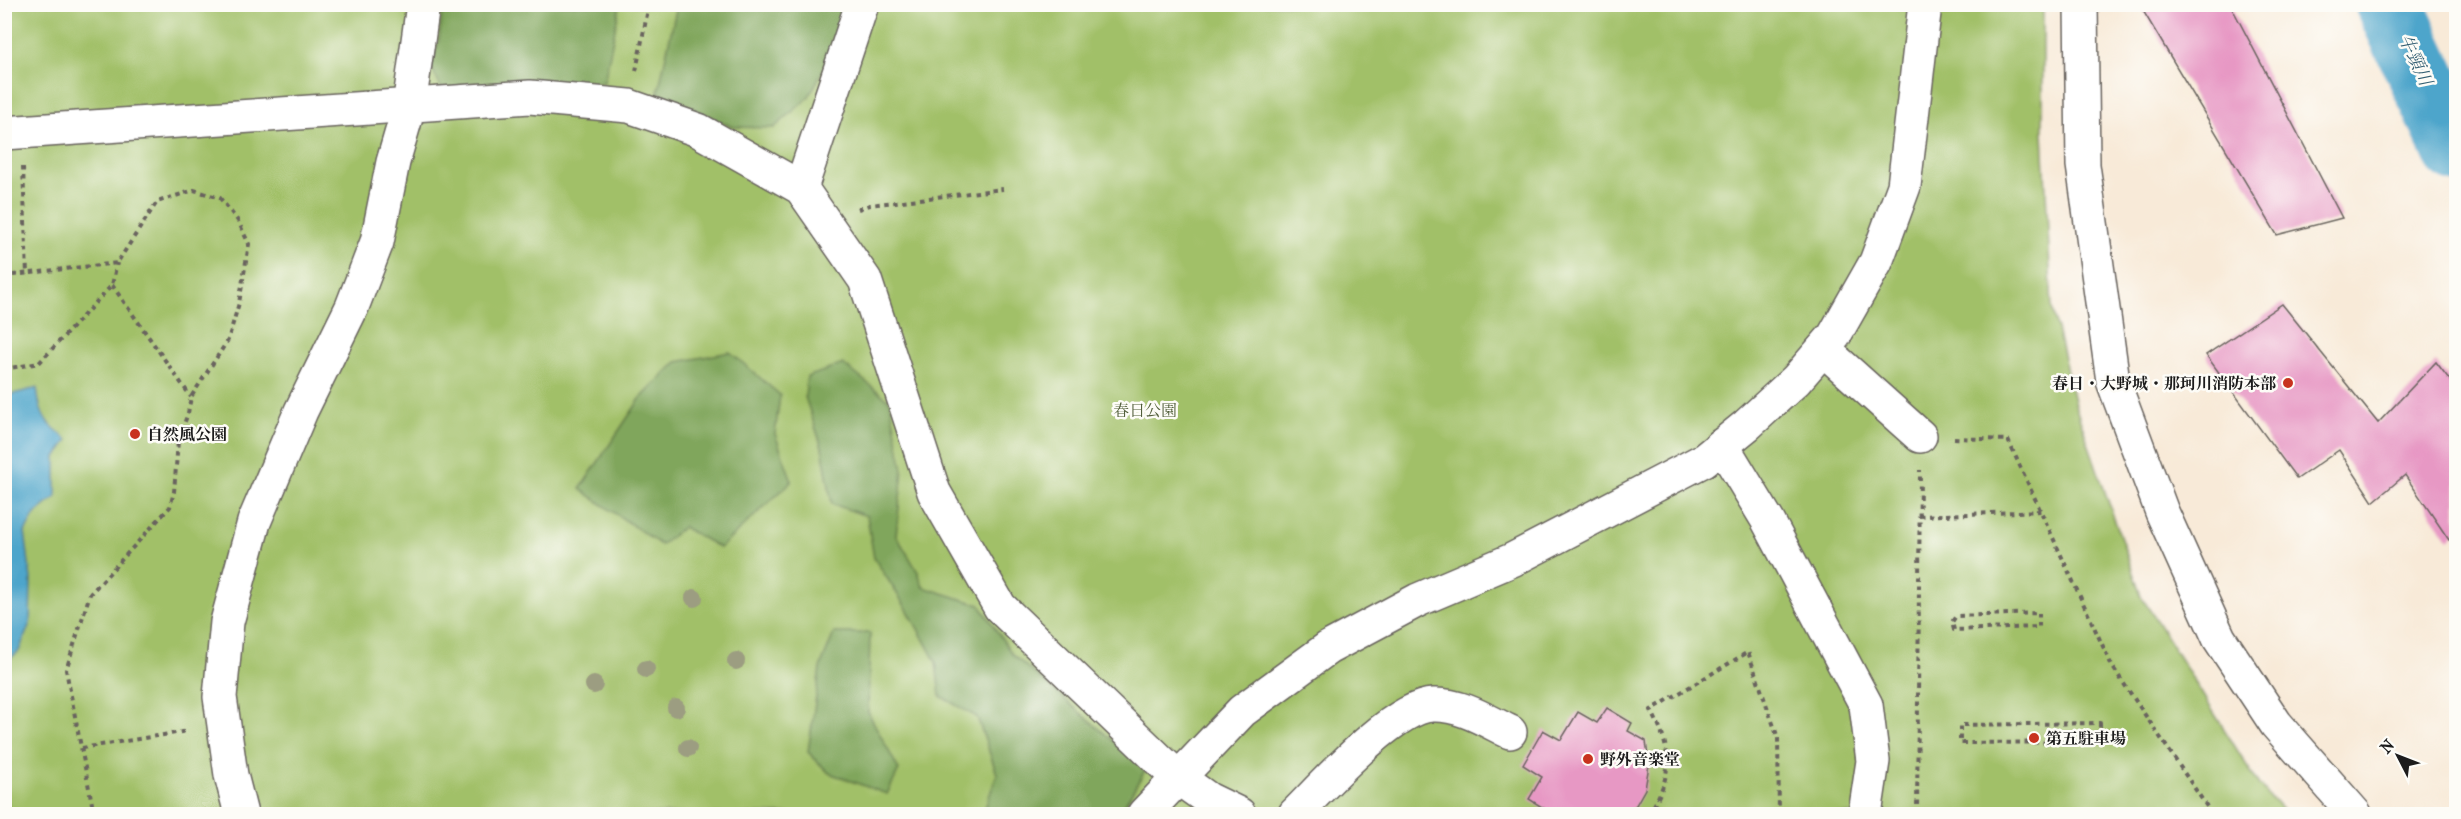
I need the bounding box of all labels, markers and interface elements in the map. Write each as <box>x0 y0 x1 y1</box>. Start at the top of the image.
water label: 牛頸川 <box>2394 31 2437 91</box>
place label: 春日・大野城・那珂川消防本部 <box>2052 374 2277 393</box>
marker: 春日・大野城・那珂川消防本部 <box>2281 376 2295 390</box>
park label: 春日公園 <box>1113 401 1177 420</box>
place label: 自然風公園 <box>147 425 227 444</box>
marker: 自然風公園 <box>128 427 142 441</box>
north arrow <box>2368 726 2428 786</box>
place label: 第五駐車場 <box>2046 729 2126 748</box>
marker: 第五駐車場 <box>2027 731 2041 745</box>
text: N <box>2376 735 2399 757</box>
place label: 野外音楽堂 <box>1600 750 1680 769</box>
marker: 野外音楽堂 <box>1581 752 1595 766</box>

